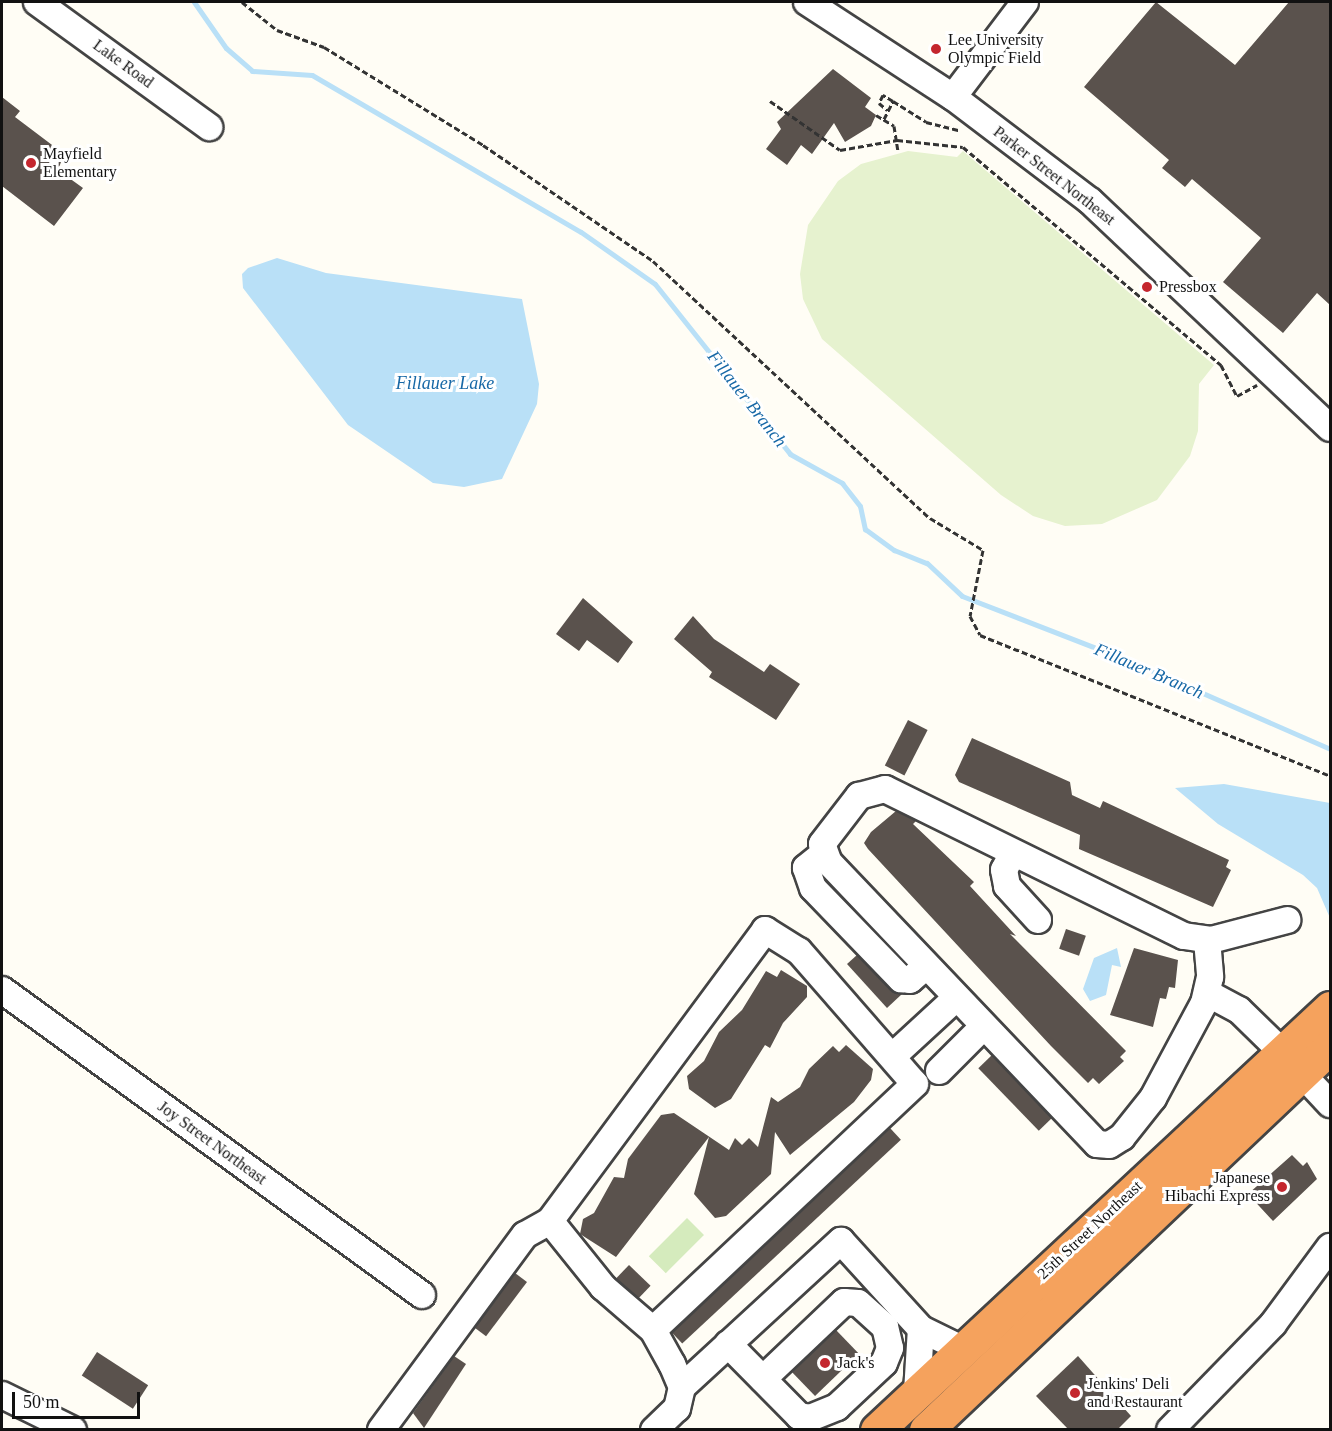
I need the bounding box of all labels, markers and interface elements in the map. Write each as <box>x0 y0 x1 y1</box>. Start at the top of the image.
place label: Lee University Olympic Field <box>948 30 1044 68</box>
street label: Lake Road <box>89 36 157 92</box>
marker: Lee University Olympic Field <box>929 42 943 56</box>
street label: Parker Street Northeast <box>989 122 1119 230</box>
place label: Mayfield Elementary <box>43 144 117 182</box>
marker: Mayfield Elementary <box>24 156 38 170</box>
place label: Pressbox <box>1159 277 1217 297</box>
marker: Pressbox <box>1140 280 1154 294</box>
water label: Fillauer Branch <box>703 346 791 452</box>
water label: Fillauer Lake <box>396 372 494 394</box>
water label: Fillauer Branch <box>1091 638 1207 704</box>
street label: Joy Street Northeast <box>154 1097 270 1189</box>
place label: Japanese Hibachi Express <box>1165 1168 1270 1206</box>
street label: 25th Street Northeast <box>1034 1177 1146 1283</box>
marker: Japanese Hibachi Express <box>1275 1180 1289 1194</box>
place label: Jack's <box>837 1353 875 1373</box>
marker: Jack's <box>818 1356 832 1370</box>
place label: Jenkins' Deli and Restaurant <box>1087 1374 1183 1412</box>
scale bar <box>15 1380 142 1418</box>
marker: Jenkins' Deli and Restaurant <box>1068 1386 1082 1400</box>
text: 50 m <box>23 1392 60 1412</box>

